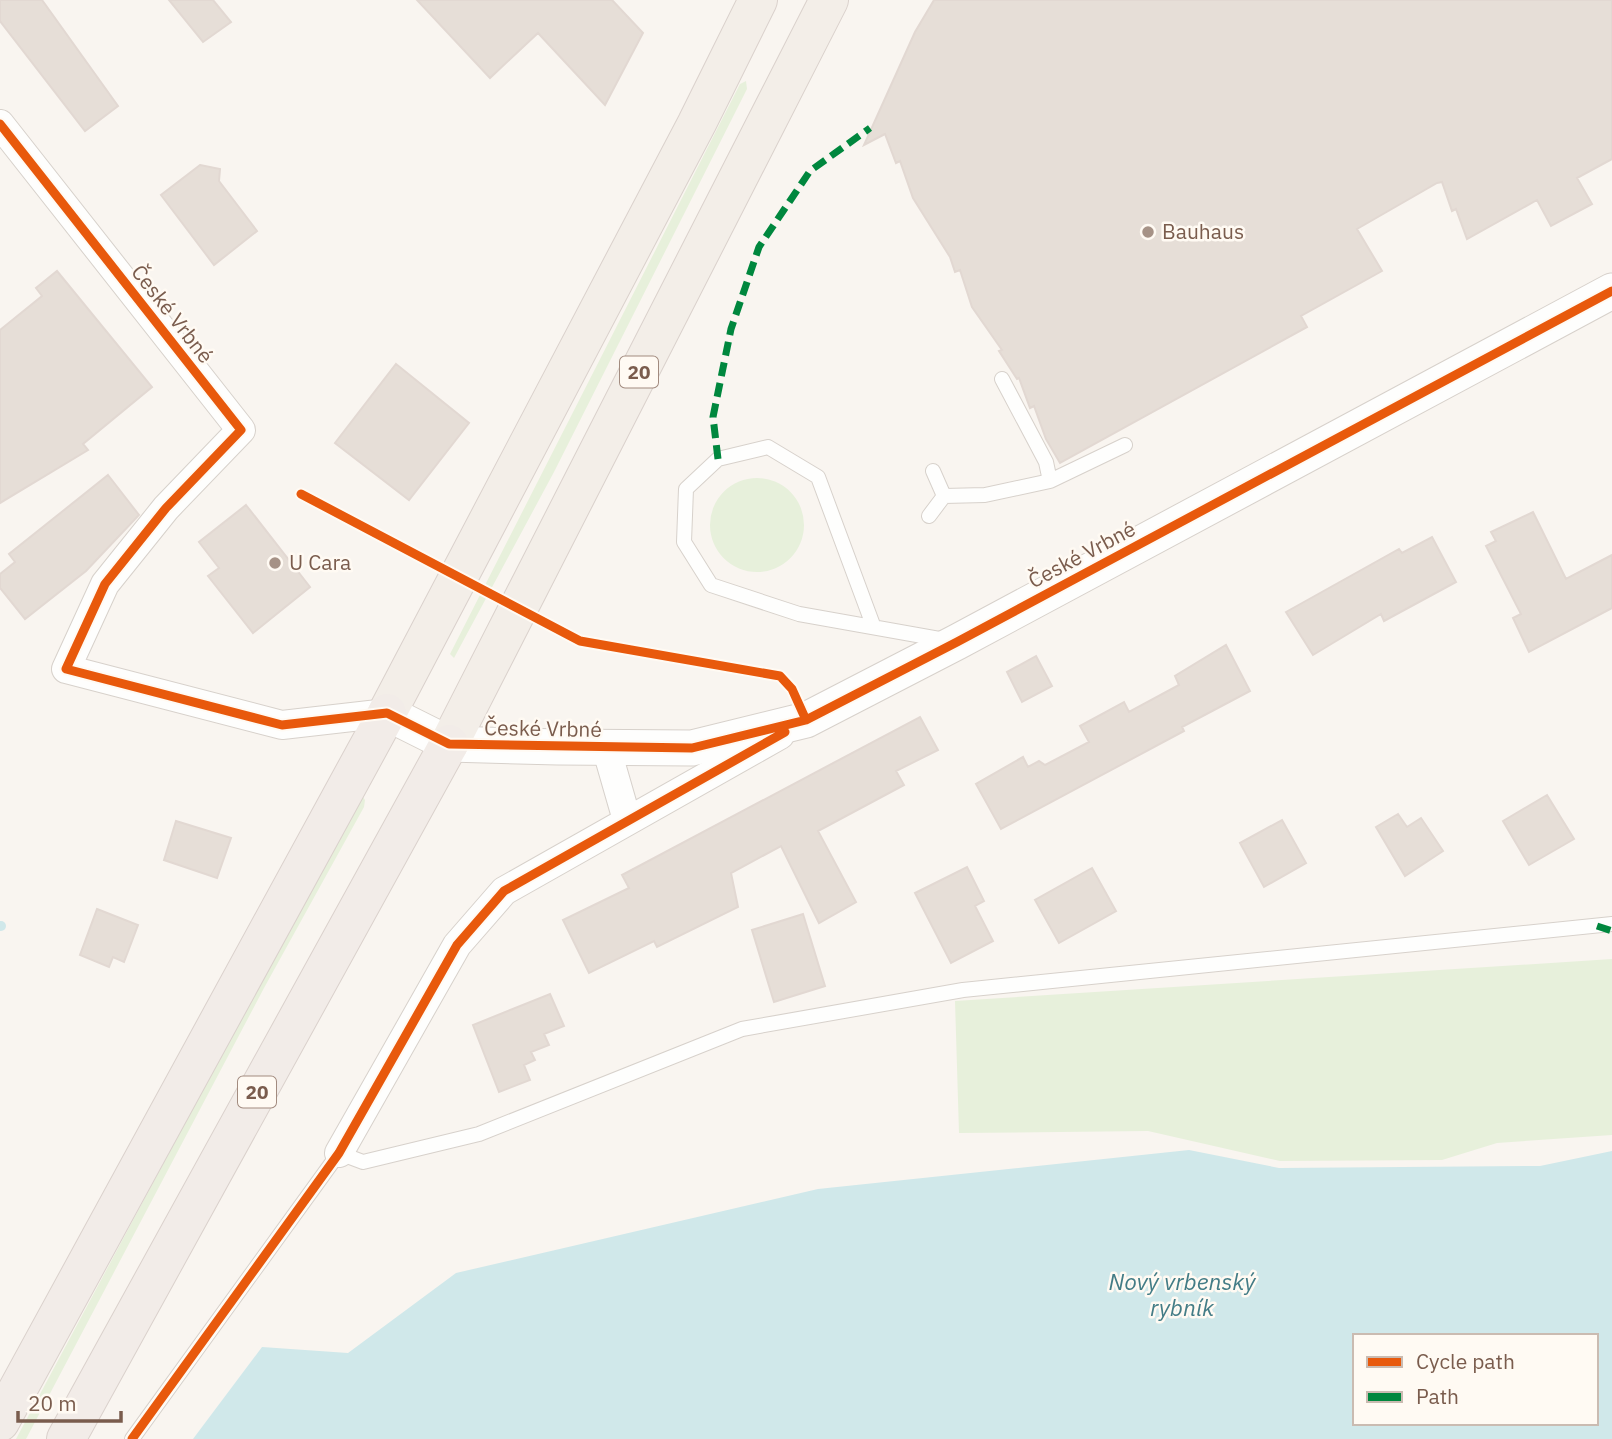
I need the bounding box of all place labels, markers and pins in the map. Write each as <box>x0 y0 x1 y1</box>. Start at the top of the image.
place label: Bauhaus <box>1162 217 1244 245</box>
marker: Bauhaus <box>1140 224 1156 240</box>
place label: U Cara <box>289 548 351 576</box>
marker: U Cara <box>267 555 283 571</box>

